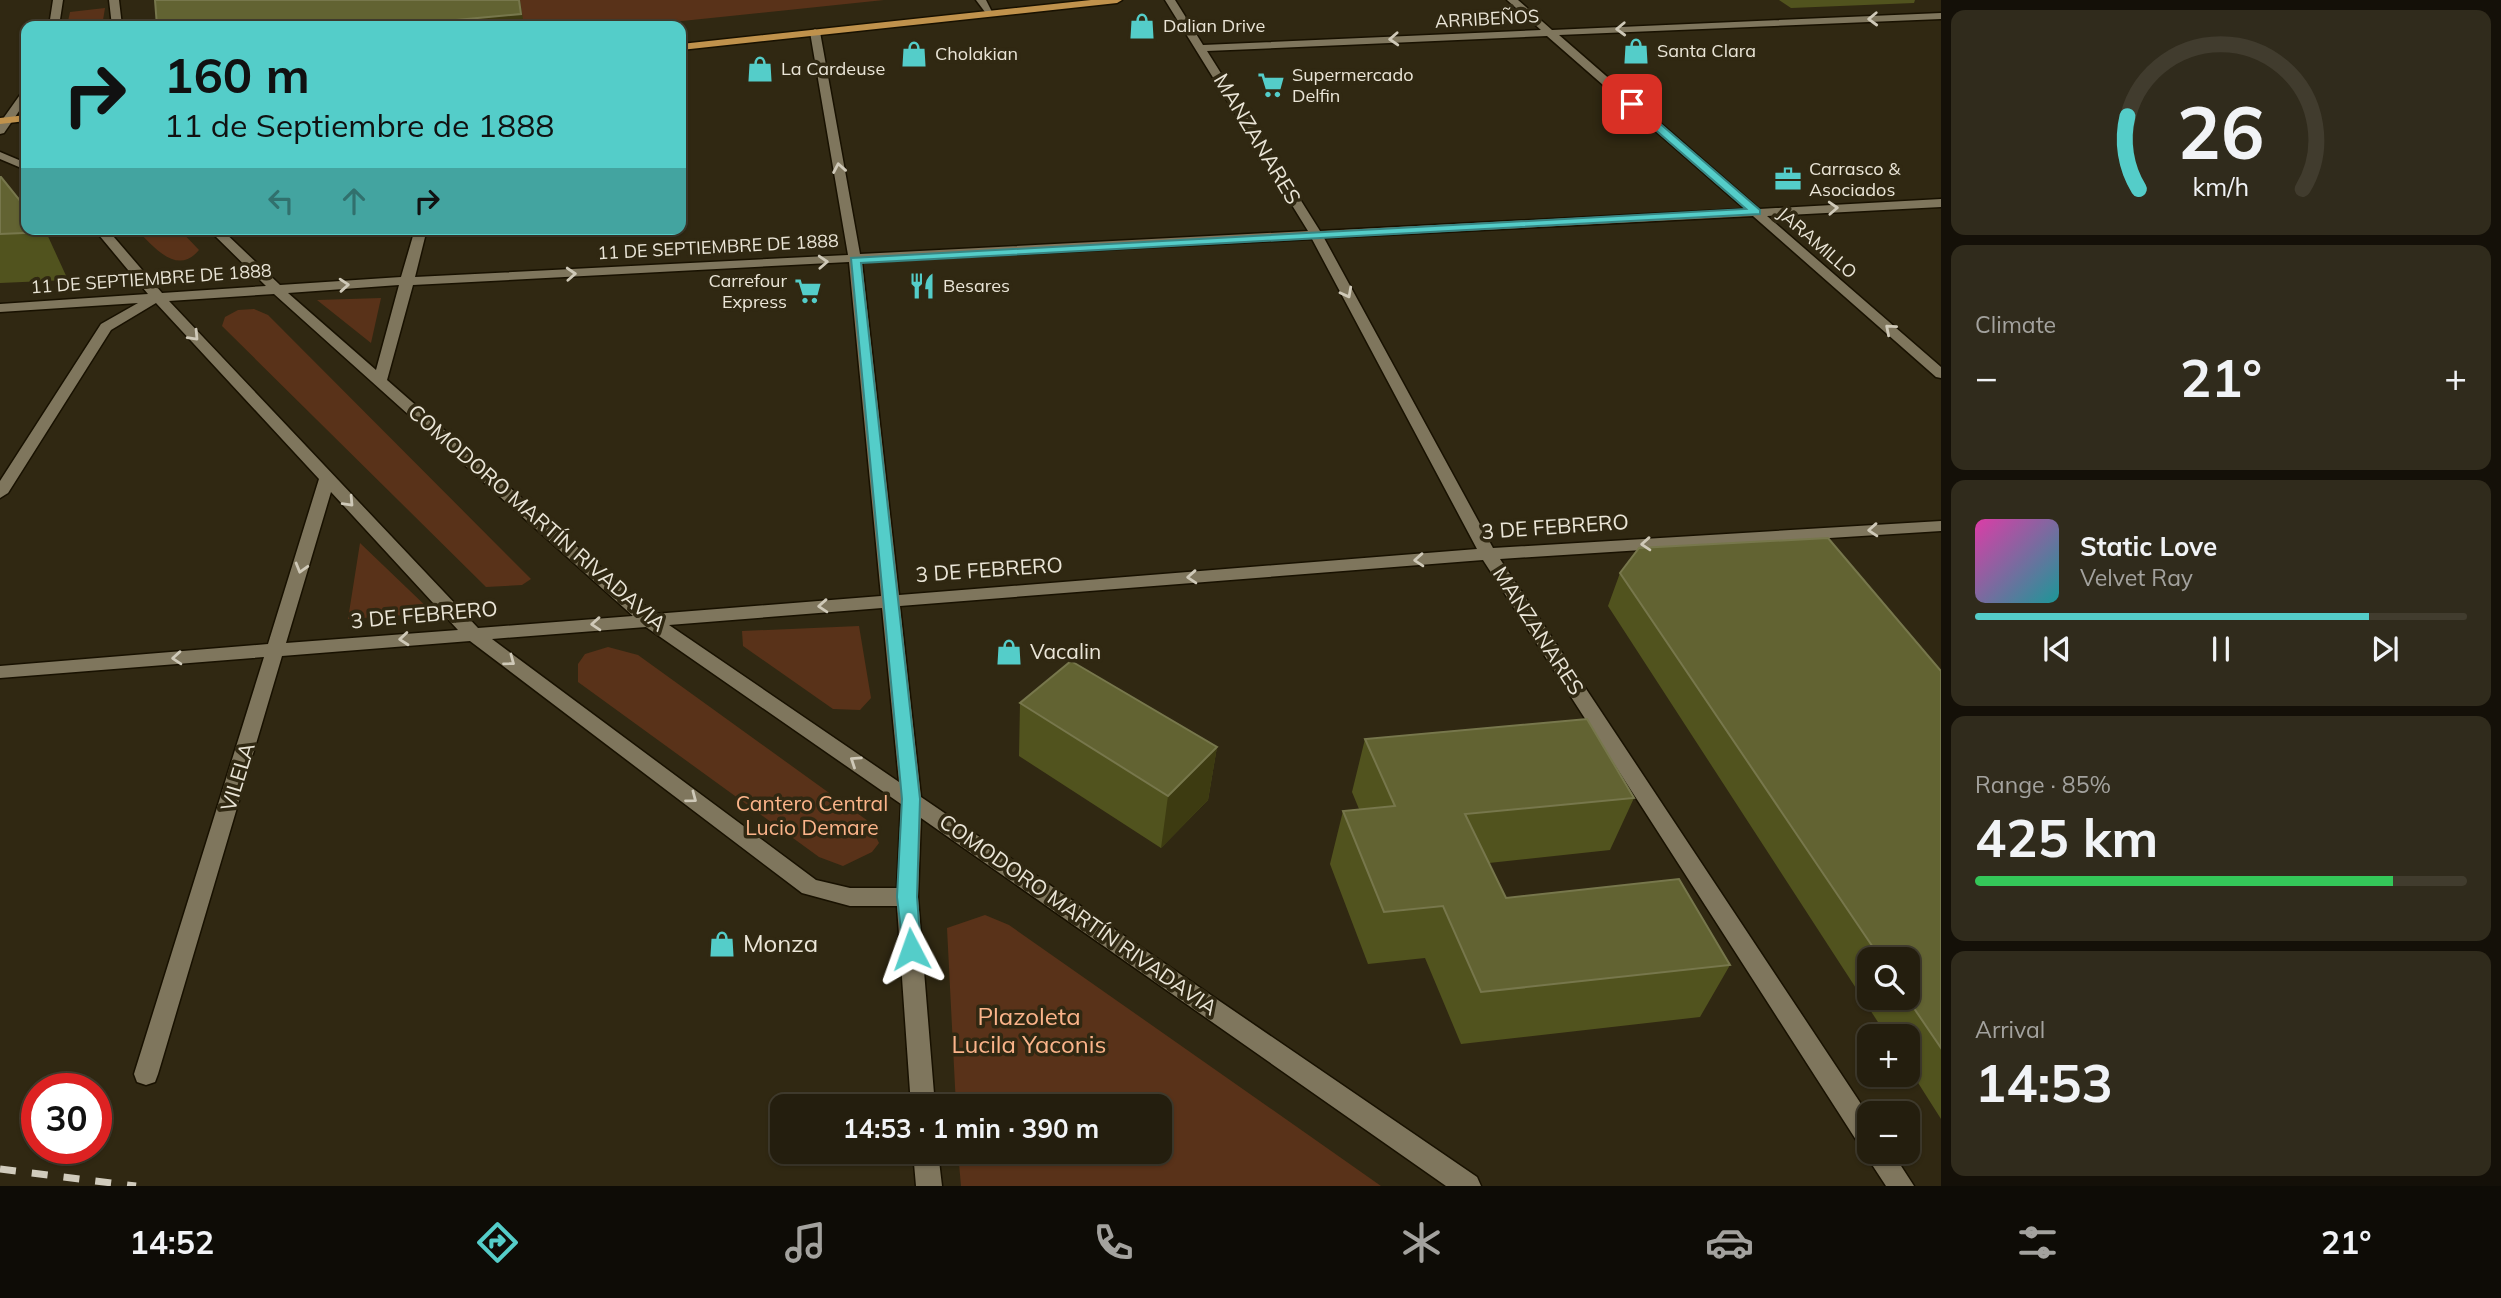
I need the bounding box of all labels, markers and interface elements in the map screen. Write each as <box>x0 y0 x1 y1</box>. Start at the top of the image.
street label: ARRIBEÑOS <box>1434 4 1540 33</box>
shop icon: Dalian Drive <box>1127 11 1157 41</box>
one-way arrow <box>1867 11 1878 26</box>
place label: Dalian Drive <box>1163 14 1265 37</box>
one-way arrow <box>1615 22 1626 37</box>
one-way arrow <box>1388 32 1399 47</box>
shop icon: Santa Clara <box>1621 36 1651 66</box>
shop icon: Cholakian <box>899 39 929 69</box>
place label: Santa Clara <box>1657 39 1756 62</box>
place label: Cholakian <box>935 42 1018 65</box>
text: 160 m <box>164 44 310 105</box>
icon: right <box>49 49 140 140</box>
shop icon: La Cardeuse <box>745 54 775 84</box>
place label: La Cardeuse <box>781 57 885 80</box>
place label: Supermercado Delfin <box>1292 63 1413 107</box>
street label: MANZANARES <box>1209 68 1307 209</box>
supermarket icon: Supermercado Delfin <box>1256 70 1286 100</box>
pin <box>1602 74 1662 134</box>
icon: arrive <box>1613 85 1651 123</box>
text: 26 <box>2177 86 2265 177</box>
text: 11 de Septiembre de 1888 <box>164 105 555 145</box>
place label: Carrasco & Asociados <box>1809 157 1901 201</box>
one-way arrow <box>832 163 847 174</box>
office icon: Carrasco & Asociados <box>1773 164 1803 194</box>
text: km/h <box>2193 170 2249 201</box>
icon: left <box>262 182 300 220</box>
icon: ahead <box>335 182 373 220</box>
icon: right <box>408 182 446 220</box>
one-way arrow <box>1828 201 1839 216</box>
street label: JARAMILLO <box>1773 202 1862 283</box>
street label: 11 DE SEPTIEMBRE DE 1888 <box>597 229 839 264</box>
one-way arrow <box>818 254 829 269</box>
street label: 11 DE SEPTIEMBRE DE 1888 <box>30 259 272 298</box>
one-way arrow <box>566 266 577 281</box>
place label: Carrefour Express <box>708 269 787 313</box>
restaurant icon: Besares <box>907 271 937 301</box>
place label: Besares <box>943 274 1010 297</box>
supermarket icon: Carrefour Express <box>793 276 823 306</box>
one-way arrow <box>339 278 350 293</box>
one-way arrow <box>1339 286 1352 299</box>
text: Climate <box>1975 310 2056 339</box>
one-way arrow <box>1885 325 1898 337</box>
one-way arrow <box>185 328 198 341</box>
text: 21° <box>2180 345 2262 410</box>
text: − <box>1975 353 1998 401</box>
text: + <box>2444 353 2467 401</box>
street label: COMODORO MARTÍN RIVADAVIA <box>403 398 672 637</box>
one-way arrow <box>340 494 353 507</box>
street label: 3 DE FEBRERO <box>1480 508 1629 544</box>
one-way arrow <box>1867 522 1878 537</box>
text: Static Love <box>2080 530 2217 563</box>
one-way arrow <box>1640 536 1651 551</box>
street label: 3 DE FEBRERO <box>914 551 1063 587</box>
one-way arrow <box>1413 552 1424 567</box>
street label: MANZANARES <box>1488 561 1590 699</box>
one-way arrow <box>295 562 309 574</box>
text: Velvet Ray <box>2080 563 2193 592</box>
one-way arrow <box>1186 569 1197 584</box>
street label: 3 DE FEBRERO <box>349 595 499 633</box>
one-way arrow <box>817 598 828 613</box>
one-way arrow <box>590 616 601 631</box>
icon: previous <box>2038 630 2076 668</box>
icon: pause <box>2202 630 2240 668</box>
icon: next <box>2366 630 2404 668</box>
one-way arrow <box>398 631 409 646</box>
shop icon: Vacalin <box>994 637 1024 667</box>
place label: Vacalin <box>1030 638 1101 664</box>
one-way arrow <box>172 650 183 665</box>
one-way arrow <box>502 653 515 666</box>
street label: VILELA <box>214 739 260 814</box>
one-way arrow <box>849 756 862 769</box>
text: Range · 85% <box>1975 770 2111 799</box>
one-way arrow <box>684 790 697 802</box>
park label: Cantero Central Lucio Demare <box>736 790 888 840</box>
text: 425 km <box>1975 805 2158 870</box>
street label: COMODORO MARTÍN RIVADAVIA <box>935 808 1223 1021</box>
position arrow <box>874 912 948 986</box>
place label: Monza <box>743 928 818 958</box>
shop icon: Monza <box>707 929 737 959</box>
map controls <box>1857 947 1920 1164</box>
button: search <box>1857 947 1920 1010</box>
park label: Plazoleta Lucila Yaconis <box>952 1001 1106 1059</box>
text: Arrival <box>1975 1015 2045 1044</box>
button: + <box>1857 1024 1920 1087</box>
text: 14:53 <box>1975 1050 2113 1115</box>
speed limit sign: 30 <box>21 1073 112 1164</box>
button: − <box>1857 1101 1920 1164</box>
text: 14:53 · 1 min · 390 m <box>843 1112 1099 1145</box>
icon: directions <box>473 1218 522 1267</box>
icon: music <box>781 1218 830 1267</box>
icon: phone <box>1089 1218 1138 1267</box>
icon: climate <box>1397 1218 1446 1267</box>
icon: car <box>1705 1218 1754 1267</box>
icon: filters <box>2013 1218 2062 1267</box>
text: 14:52 <box>129 1222 214 1262</box>
text: 21° <box>2321 1222 2371 1262</box>

